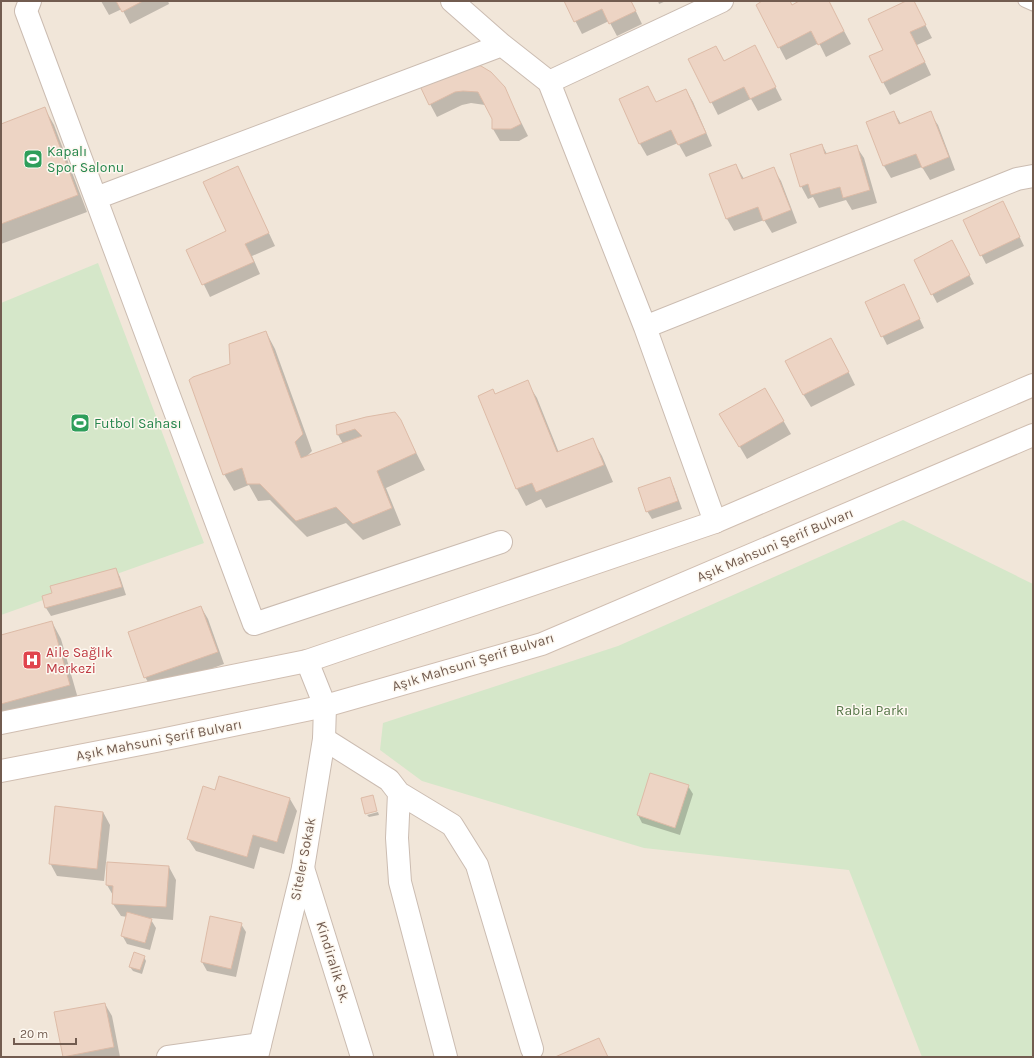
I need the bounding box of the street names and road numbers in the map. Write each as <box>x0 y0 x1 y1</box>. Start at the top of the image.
street label: Aşık Mahsuni Şerif Bulvarı <box>694 504 856 586</box>
street label: Aşık Mahsuni Şerif Bulvarı <box>390 629 556 695</box>
street label: Aşık Mahsuni Şerif Bulvarı <box>75 716 243 764</box>
street label: Siteler Sokak <box>287 816 319 902</box>
street label: Kindiralik Sk. <box>313 919 354 1005</box>

